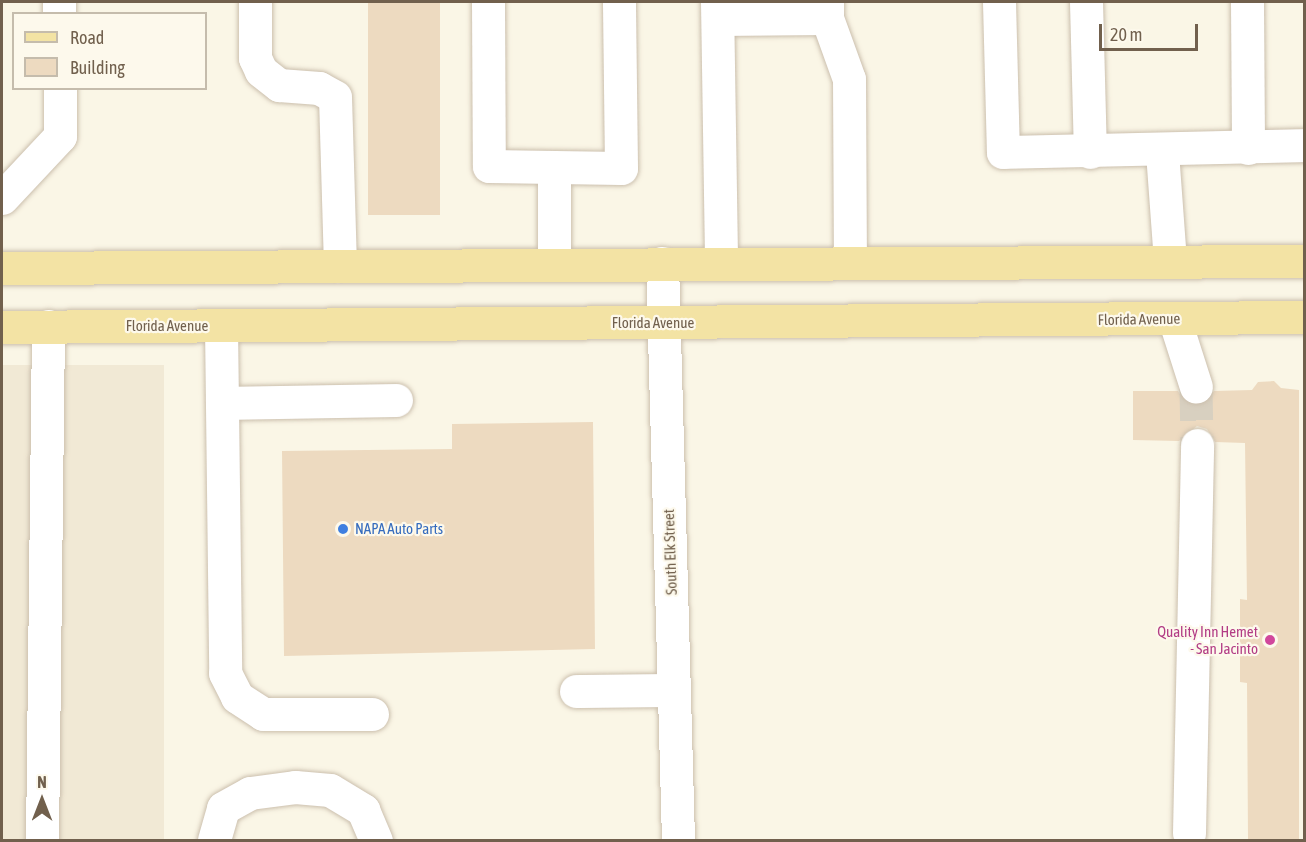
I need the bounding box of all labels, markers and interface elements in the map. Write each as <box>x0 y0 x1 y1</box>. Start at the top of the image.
legend <box>12 12 207 90</box>
scale bar <box>1102 12 1201 50</box>
text: 20 m <box>1110 24 1142 45</box>
text: Road <box>70 27 104 48</box>
text: Building <box>70 57 125 78</box>
street label: Florida Avenue <box>1098 309 1180 329</box>
street label: Florida Avenue <box>612 314 694 332</box>
street label: Florida Avenue <box>126 317 208 335</box>
street label: South Elk Street <box>660 509 680 595</box>
place label: NAPA Auto Parts <box>355 520 443 538</box>
marker: NAPA Auto Parts <box>336 522 350 536</box>
place label: Quality Inn Hemet - San Jacinto <box>1157 622 1258 657</box>
marker: Quality Inn Hemet - San Jacinto <box>1263 633 1277 647</box>
north arrow <box>12 770 72 830</box>
text: N <box>37 773 47 791</box>

